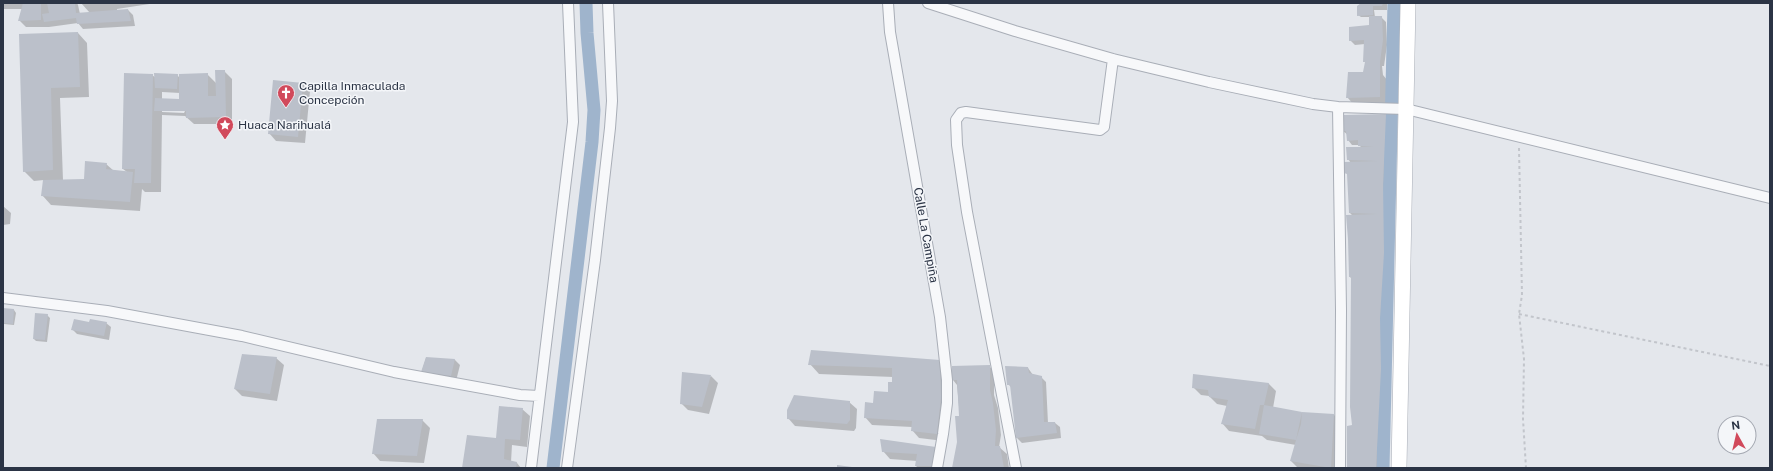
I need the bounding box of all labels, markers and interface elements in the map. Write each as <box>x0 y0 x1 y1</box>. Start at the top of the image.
place label: Capilla Inmaculada Concepción <box>299 79 405 107</box>
church icon: Capilla Inmaculada Concepción <box>276 83 296 108</box>
place icon: Huaca Narihualá <box>215 115 235 140</box>
place label: Huaca Narihualá <box>238 118 331 132</box>
street label: Calle La Campiña <box>911 186 941 284</box>
north arrow <box>1717 415 1757 455</box>
text: N <box>1731 419 1741 432</box>

